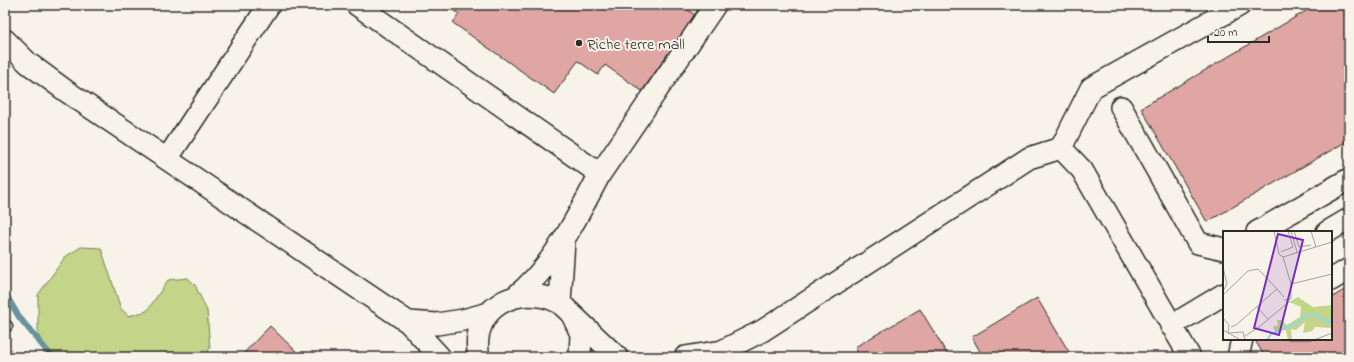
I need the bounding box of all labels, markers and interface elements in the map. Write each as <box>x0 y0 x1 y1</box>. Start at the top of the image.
scale bar <box>1208 18 1269 44</box>
text: 20 m <box>1214 24 1237 42</box>
place label: Riche terre mall <box>587 33 685 57</box>
marker: Riche terre mall <box>574 38 584 48</box>
inset map <box>1223 231 1332 340</box>

